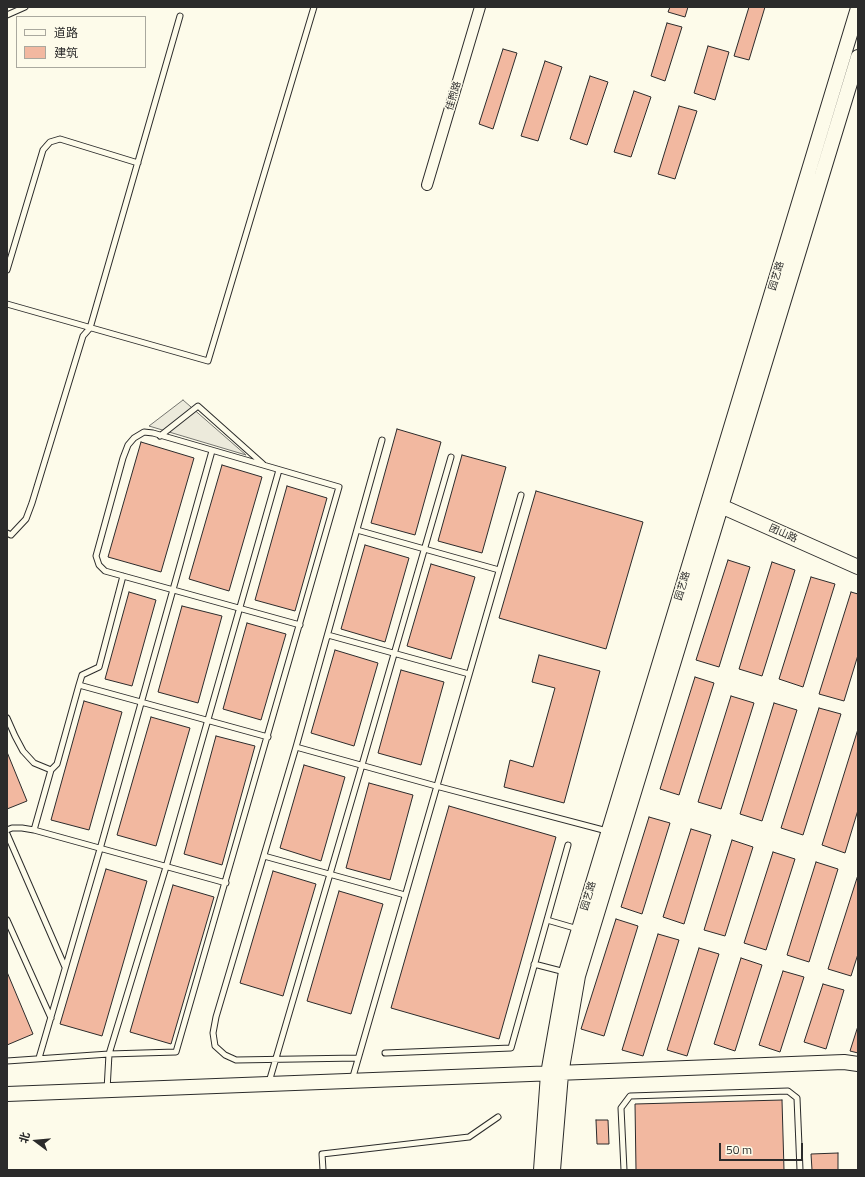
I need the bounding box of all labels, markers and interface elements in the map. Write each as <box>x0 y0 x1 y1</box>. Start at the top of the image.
legend <box>16 16 146 68</box>
text: 道路 <box>54 23 78 42</box>
text: 建筑 <box>54 43 78 62</box>
street label: 佳煦路 <box>444 80 464 112</box>
street label: 园艺路 <box>767 260 787 292</box>
street label: 团山路 <box>767 522 799 546</box>
street label: 园艺路 <box>673 570 693 602</box>
street label: 园艺路 <box>579 880 599 912</box>
north arrow <box>16 1121 56 1161</box>
text: 北 <box>15 1130 34 1145</box>
scale bar <box>721 1135 805 1161</box>
text: 50 m <box>726 1140 752 1159</box>

